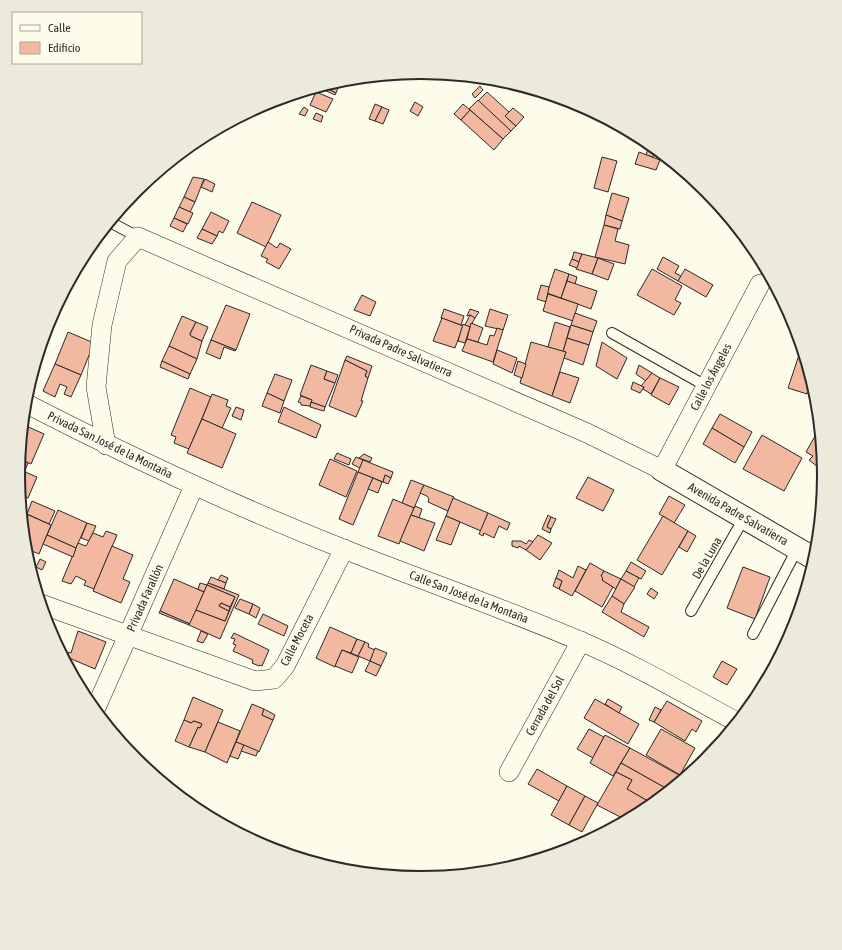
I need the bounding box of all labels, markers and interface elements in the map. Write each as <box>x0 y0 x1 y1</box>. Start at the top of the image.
legend <box>12 12 142 64</box>
text: Calle <box>48 21 71 35</box>
text: Edificio <box>48 41 81 55</box>
street label: Privada Padre Salvatierra <box>347 322 455 380</box>
street label: Calle los Ángeles <box>688 341 734 413</box>
street label: Privada San José de la Montaña <box>45 409 175 481</box>
street label: Avenida Padre Salvatierra <box>685 480 791 548</box>
street label: De la Luna <box>689 535 725 581</box>
street label: Privada Farallón <box>124 562 166 634</box>
street label: Calle San José de la Montaña <box>408 568 530 626</box>
street label: Calle Moceta <box>277 612 317 668</box>
street label: Cerrada del Sol <box>523 673 568 738</box>

